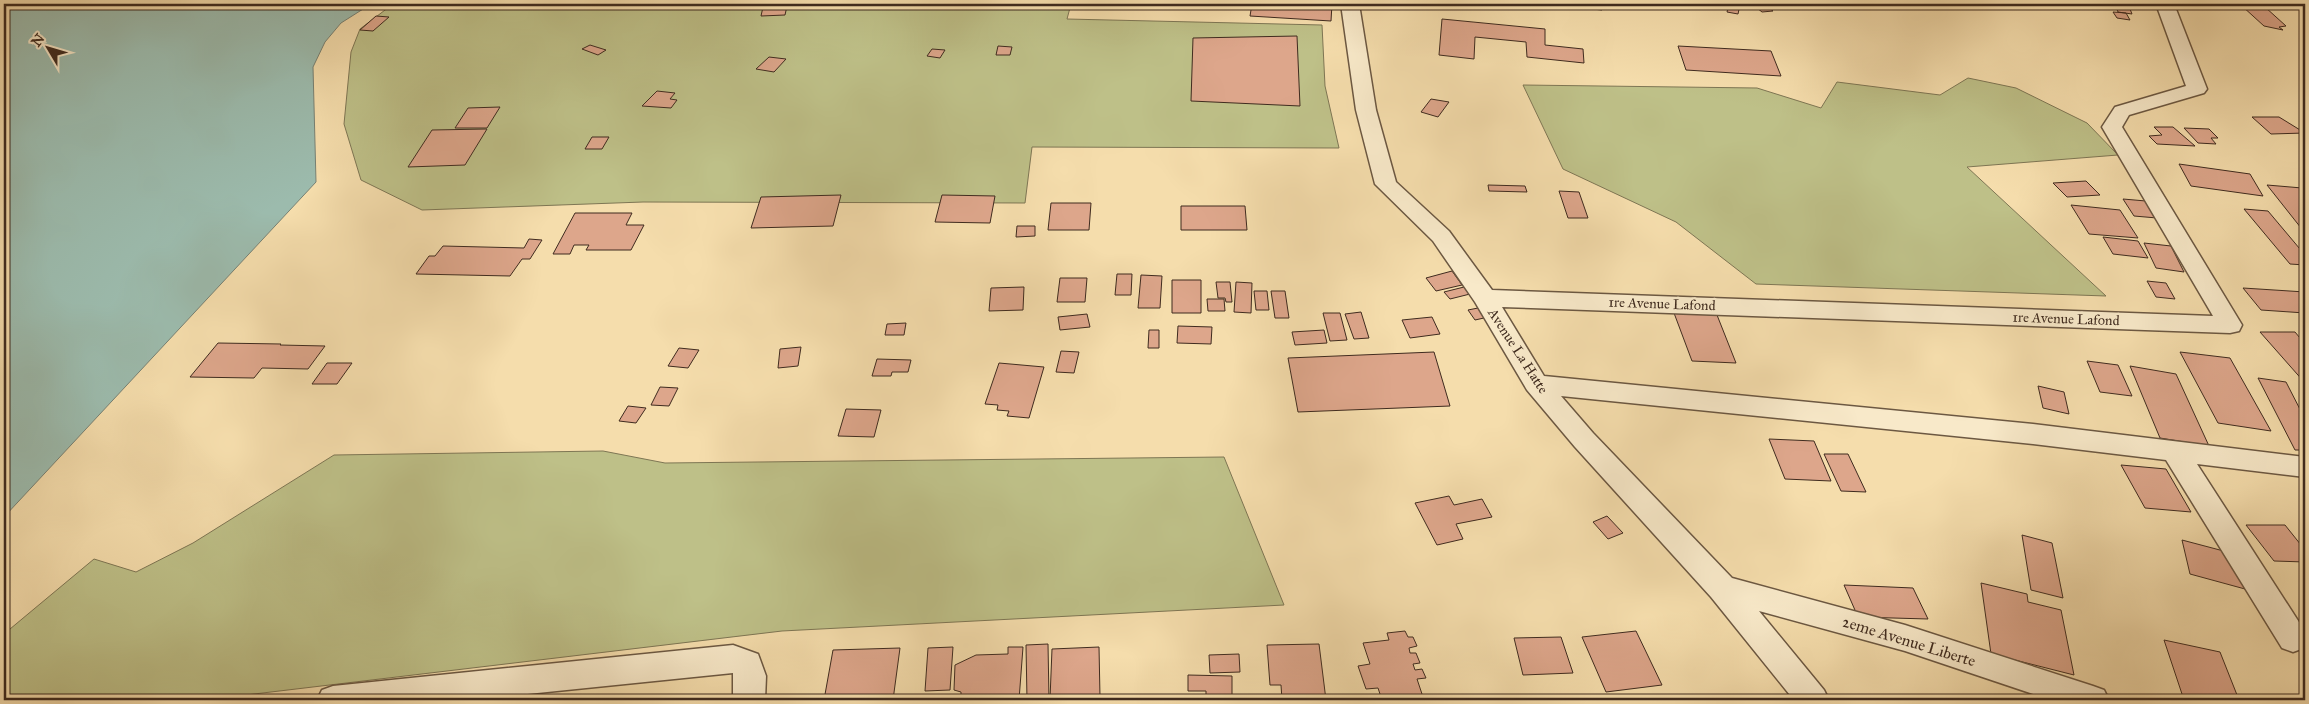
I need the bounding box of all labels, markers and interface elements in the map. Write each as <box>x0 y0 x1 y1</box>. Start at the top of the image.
north arrow <box>22 22 72 72</box>
text: N <box>28 30 49 50</box>
street label: 1re Avenue Lafond <box>1608 294 1716 314</box>
street label: Avenue La Hatte <box>1484 304 1552 397</box>
street label: 1re Avenue Lafond <box>2012 309 2120 329</box>
street label: 2eme Avenue Liberte <box>1840 612 1978 670</box>

